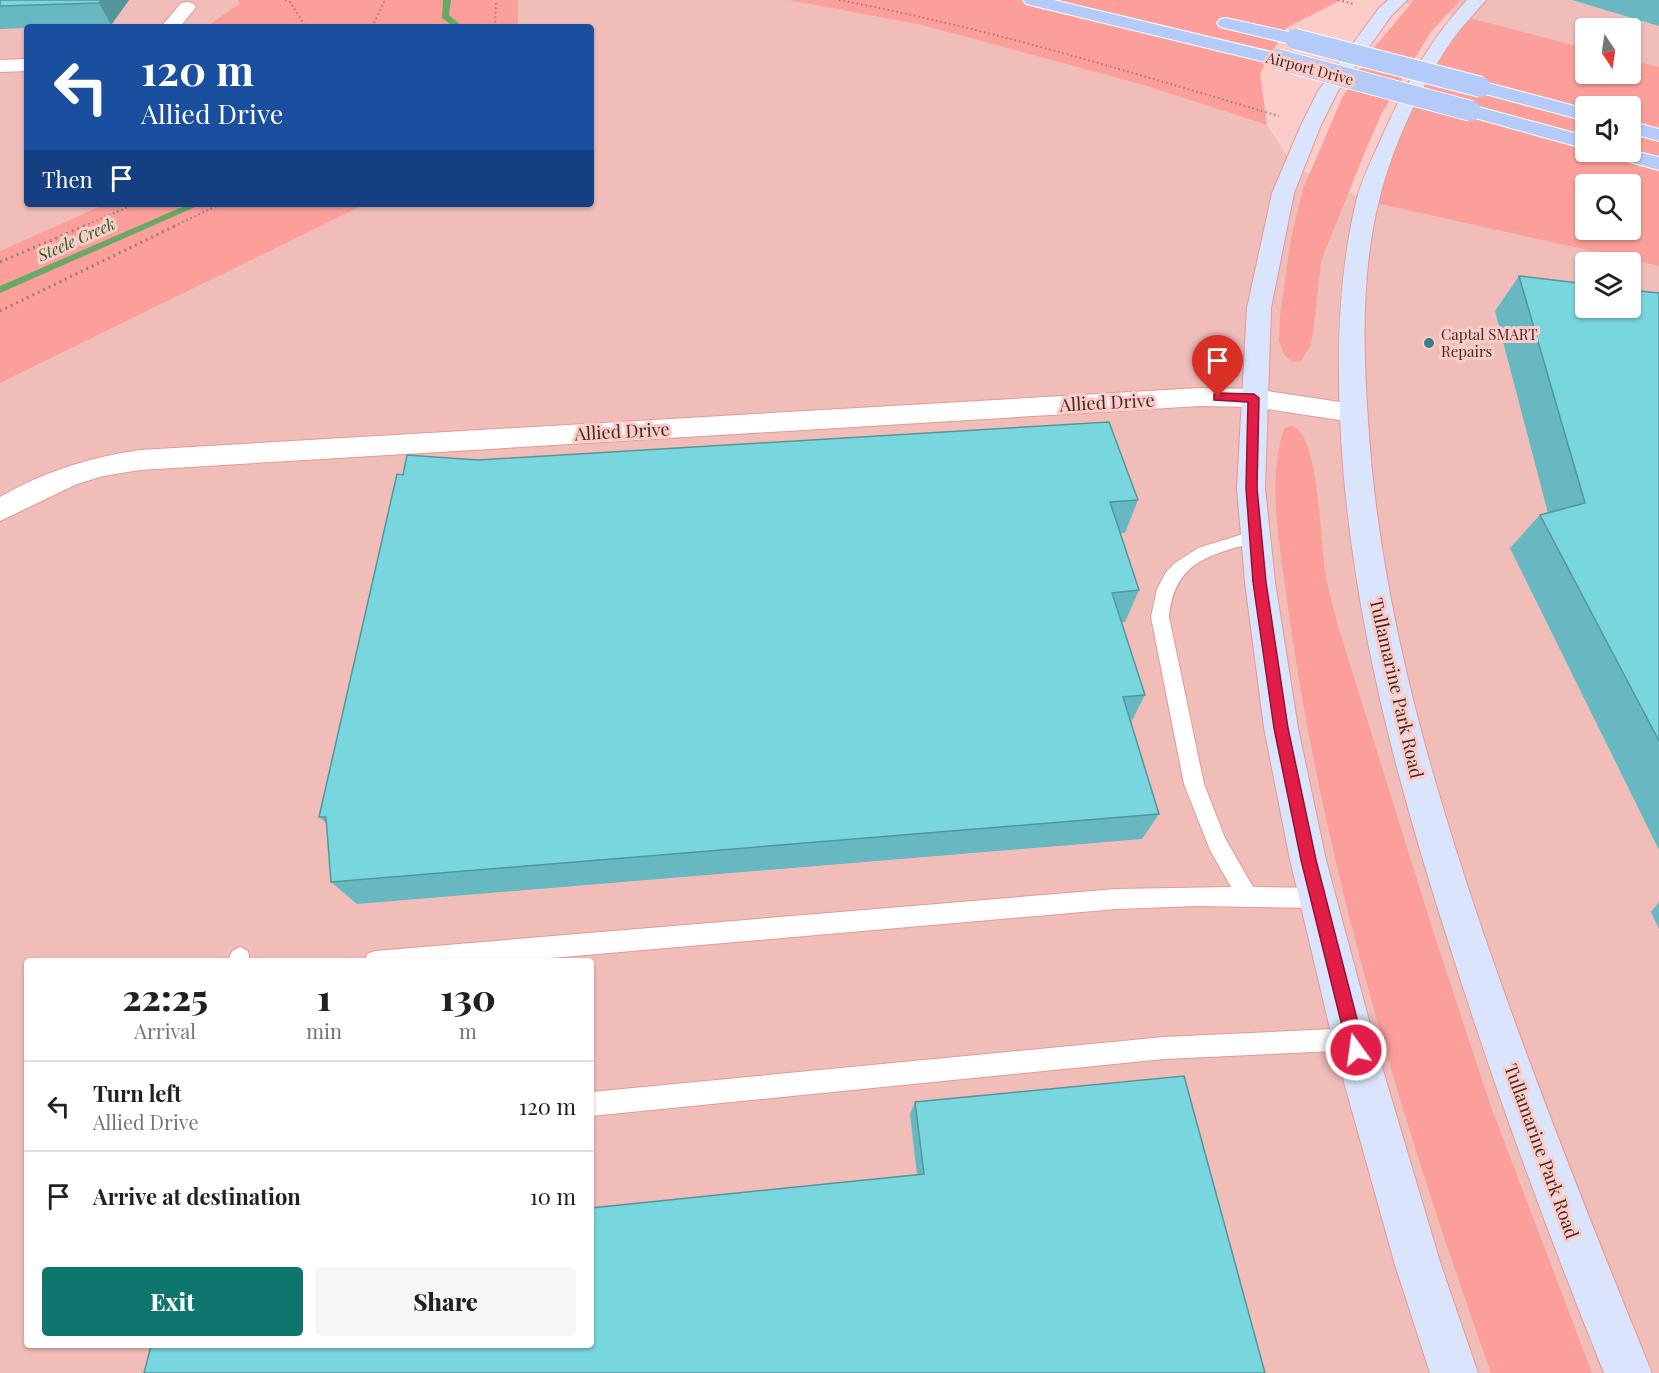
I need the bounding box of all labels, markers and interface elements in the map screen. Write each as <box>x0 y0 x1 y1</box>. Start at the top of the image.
north arrow <box>1575 18 1641 84</box>
map controls <box>1575 18 1641 318</box>
text: 120 m <box>141 41 254 97</box>
street label: Airport Drive <box>1263 46 1356 89</box>
icon: left <box>42 48 120 126</box>
text: Allied Drive <box>141 95 284 131</box>
button: sound <box>1575 96 1641 162</box>
icon: arrive <box>105 162 138 195</box>
text: Then <box>42 164 93 194</box>
button: search <box>1575 174 1641 240</box>
water label: Steele Creek <box>33 213 118 266</box>
button: layers <box>1575 252 1641 318</box>
place label: Captal SMART Repairs <box>1441 324 1538 361</box>
pin <box>1192 335 1243 397</box>
marker: Captal SMART Repairs <box>1422 336 1436 350</box>
icon: arrive <box>1201 344 1234 377</box>
street label: Allied Drive <box>1058 388 1155 417</box>
street label: Allied Drive <box>573 417 670 446</box>
street label: Tullamarine Park Road <box>1365 595 1430 781</box>
text: 22:25 <box>122 972 208 1020</box>
text: 1 <box>317 972 331 1020</box>
text: 130 <box>440 972 496 1020</box>
text: Arrival <box>134 1017 196 1044</box>
text: min <box>306 1017 342 1044</box>
text: m <box>459 1017 477 1044</box>
position arrow <box>1324 1018 1388 1082</box>
street label: Tullamarine Park Road <box>1499 1060 1585 1242</box>
text: Turn left <box>93 1078 182 1108</box>
icon: left <box>42 1090 75 1123</box>
text: 120 m <box>519 1091 576 1121</box>
text: Allied Drive <box>93 1108 199 1135</box>
icon: arrive <box>42 1180 75 1213</box>
text: Arrive at destination <box>93 1181 301 1211</box>
text: 10 m <box>530 1181 576 1211</box>
button: Exit <box>42 1267 303 1336</box>
button: Share <box>315 1267 576 1336</box>

